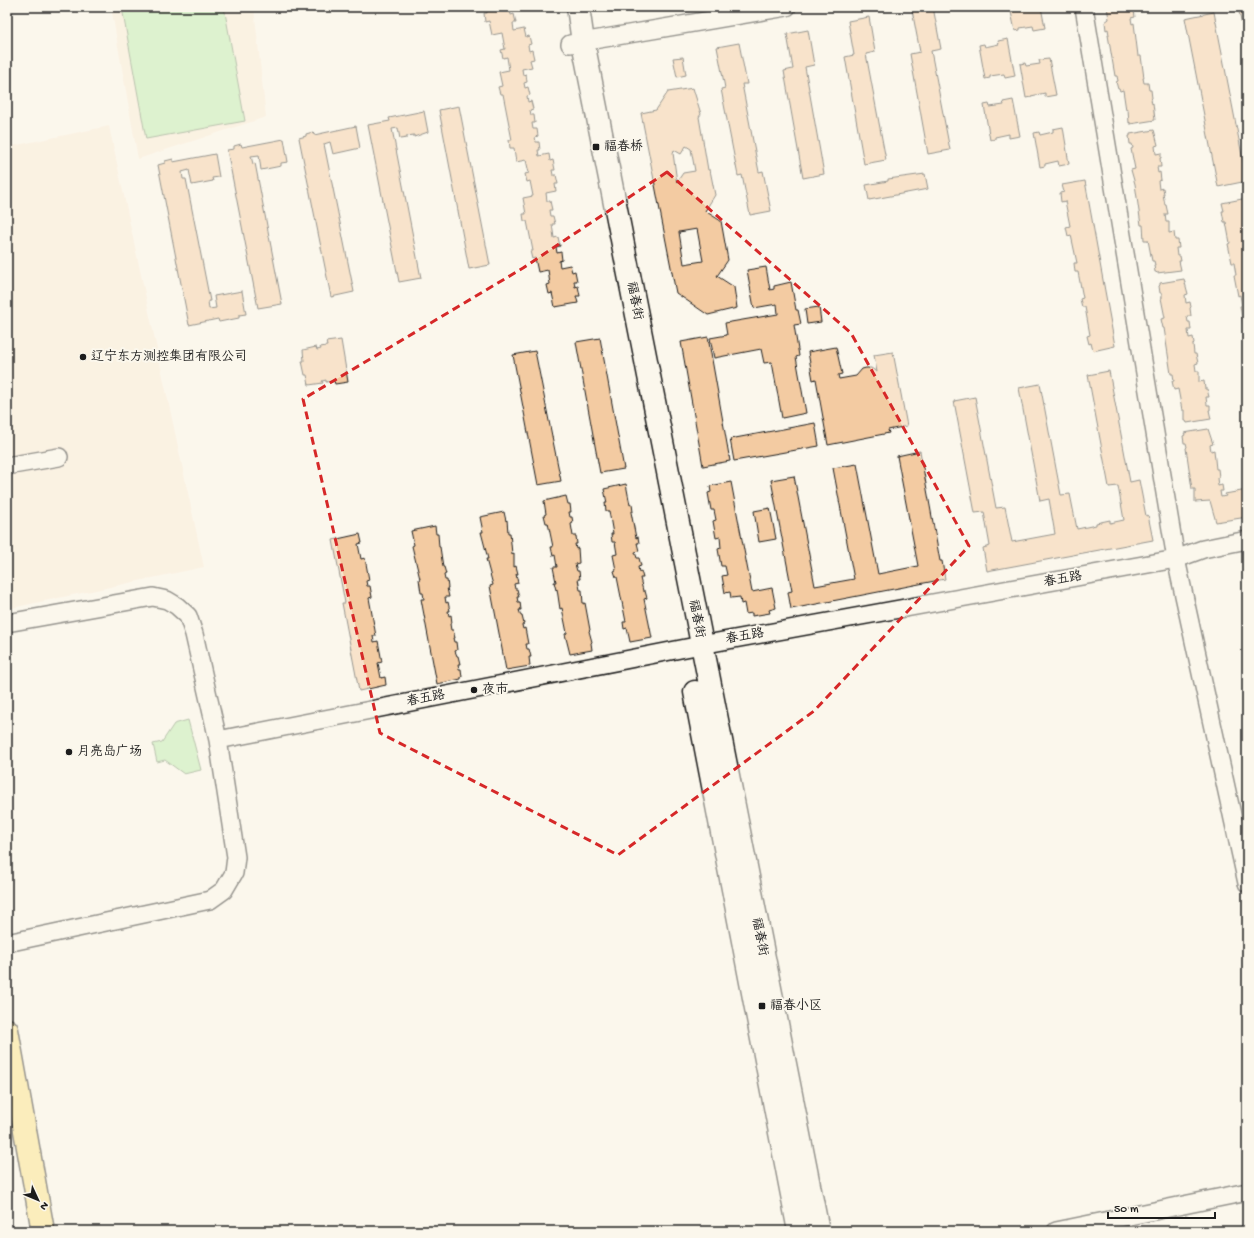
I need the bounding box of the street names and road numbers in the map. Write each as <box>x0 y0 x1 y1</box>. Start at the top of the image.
street label: 福春街 <box>623 280 646 322</box>
street label: 春五路 <box>1042 568 1084 591</box>
street label: 福春街 <box>685 598 708 640</box>
street label: 春五路 <box>724 625 766 648</box>
street label: 春五路 <box>405 687 447 710</box>
street label: 福春街 <box>748 916 771 958</box>

